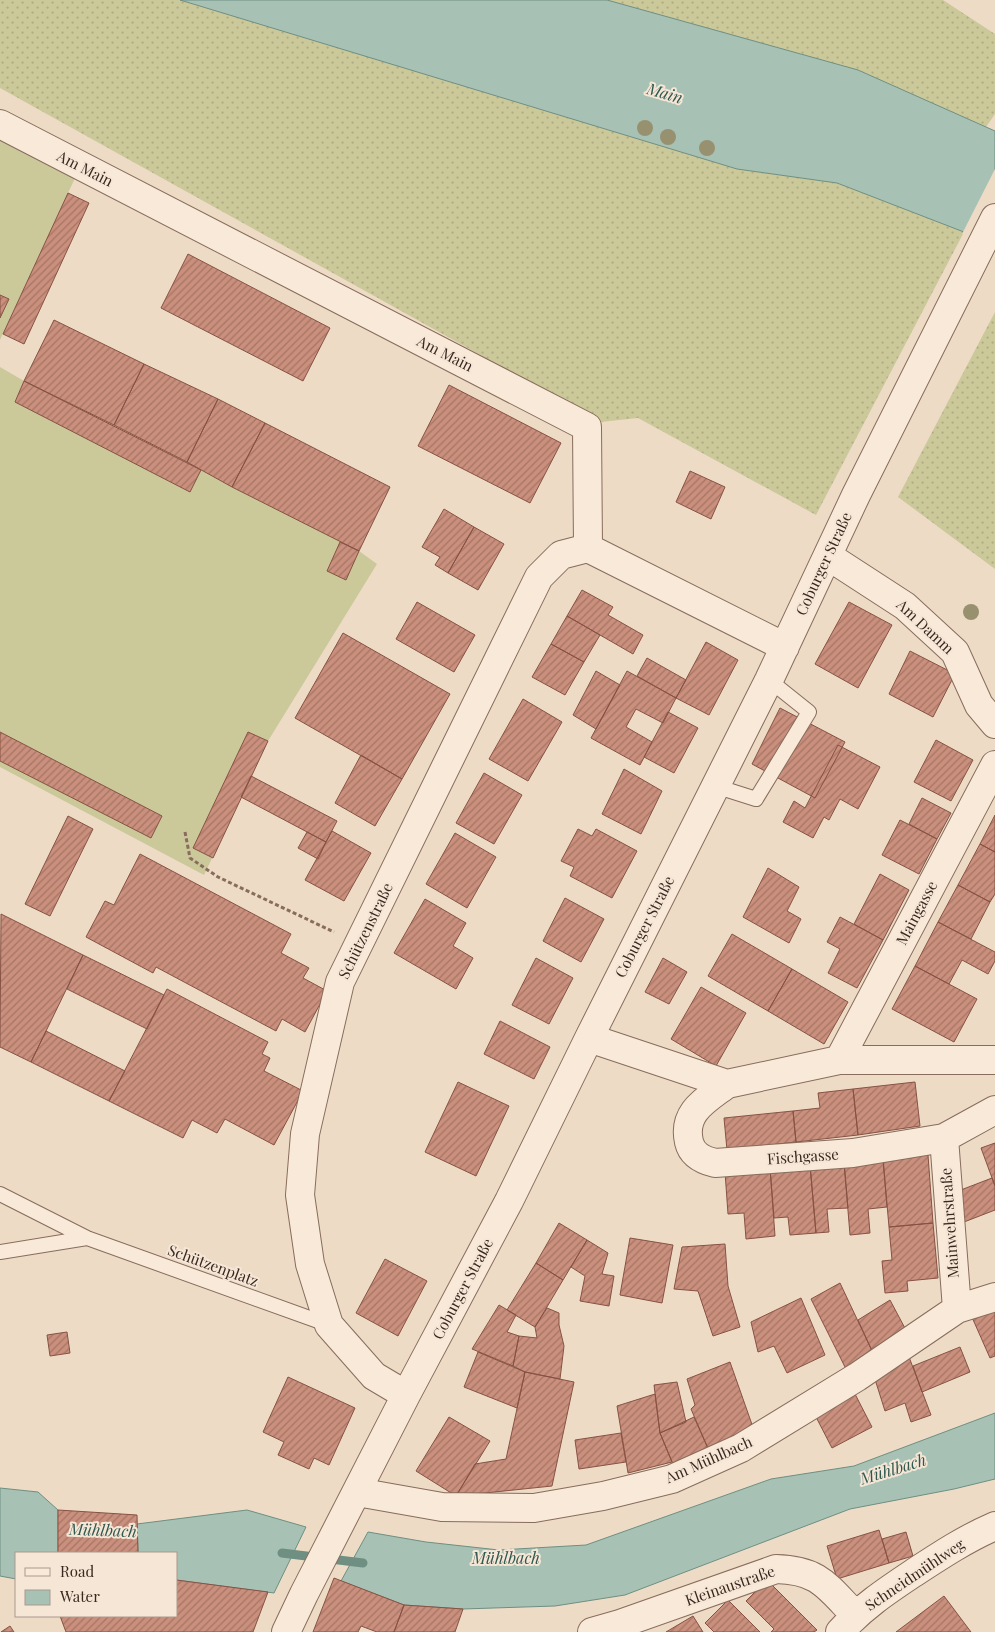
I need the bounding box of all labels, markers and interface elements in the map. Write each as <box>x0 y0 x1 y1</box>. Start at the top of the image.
water label: Main <box>644 77 685 108</box>
street label: Am Main <box>53 145 117 191</box>
street label: Am Main <box>413 330 477 376</box>
street label: Coburger Straße <box>790 509 856 618</box>
street label: Am Damm <box>892 594 959 658</box>
street label: Coburger Straße <box>610 872 678 981</box>
street label: Maingasse <box>891 877 941 948</box>
street label: Schützenstraße <box>333 879 397 982</box>
street label: Fischgasse <box>766 1144 839 1168</box>
street label: Mainwehrstraße <box>935 1167 963 1279</box>
street label: Coburger Straße <box>427 1235 497 1343</box>
street label: Schützenplatz <box>165 1239 261 1291</box>
street label: Am Mühlbach <box>661 1431 755 1488</box>
water label: Mühlbach <box>856 1449 928 1489</box>
water label: Mühlbach <box>68 1518 137 1541</box>
street label: Schneidmühlweg <box>861 1533 968 1615</box>
water label: Mühlbach <box>471 1547 540 1568</box>
legend <box>15 1552 178 1617</box>
street label: Kleinaustraße <box>682 1560 777 1610</box>
text: Road <box>60 1561 94 1581</box>
text: Water <box>59 1586 100 1606</box>

